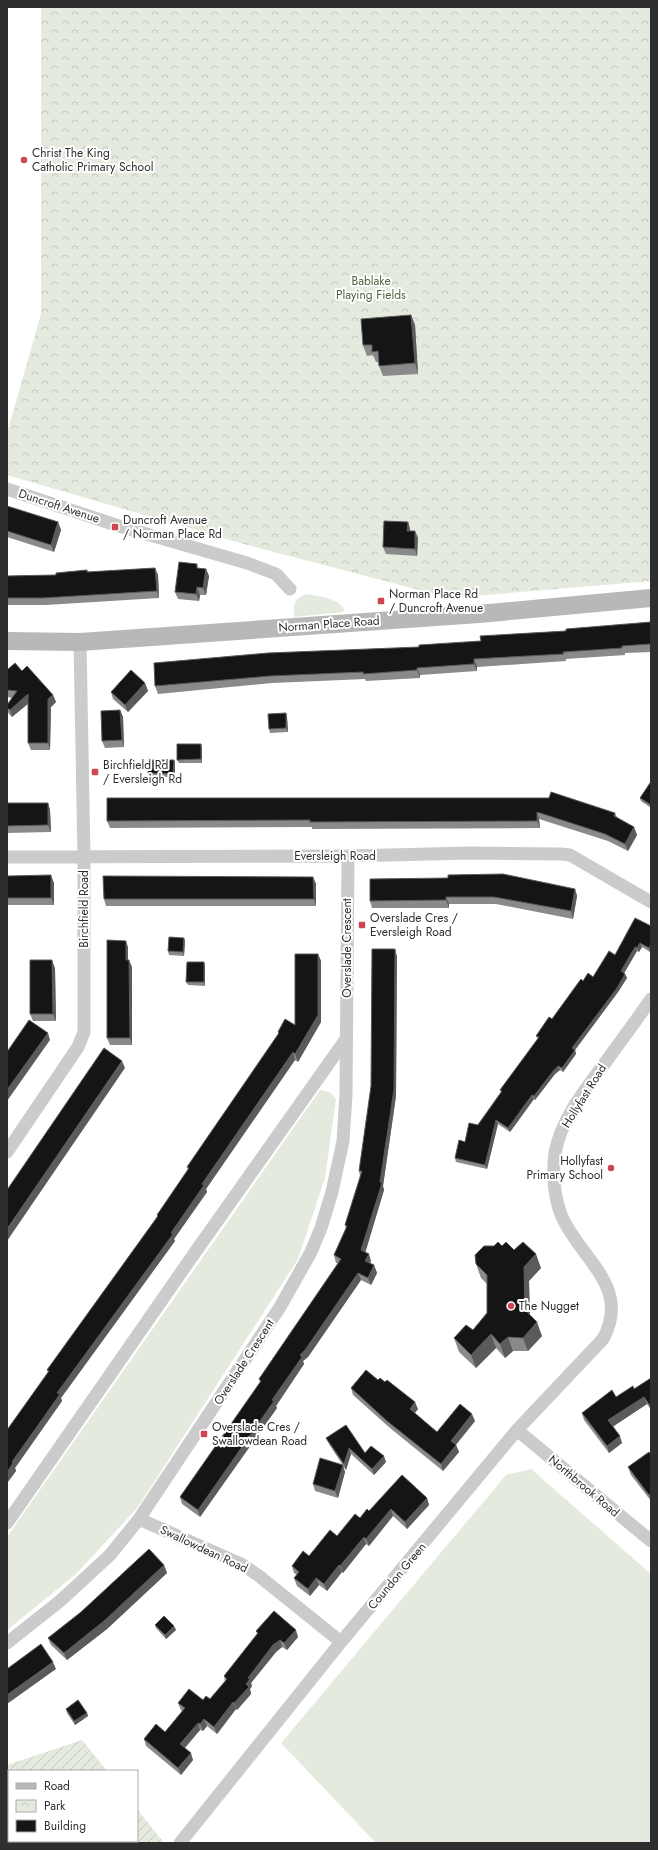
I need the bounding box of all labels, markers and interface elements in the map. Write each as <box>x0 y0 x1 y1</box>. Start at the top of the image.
place label: Christ The King Catholic Primary School <box>32 144 153 176</box>
marker: Christ The King Catholic Primary School <box>19 155 29 165</box>
park label: Bablake Playing Fields <box>336 272 406 304</box>
street label: Duncroft Avenue <box>16 484 102 528</box>
place label: Duncroft Avenue / Norman Place Rd <box>123 511 222 543</box>
marker: Duncroft Avenue / Norman Place Rd <box>110 522 120 532</box>
place label: Norman Place Rd / Duncroft Avenue <box>389 585 483 617</box>
marker: Norman Place Rd / Duncroft Avenue <box>376 596 386 606</box>
street label: Norman Place Road <box>278 611 380 637</box>
place label: Birchfield Rd / Eversleigh Rd <box>103 756 182 788</box>
marker: Birchfield Rd / Eversleigh Rd <box>90 767 100 777</box>
street label: Eversleigh Road <box>294 847 376 865</box>
street label: Birchfield Road <box>75 870 93 948</box>
street label: Overslade Crescent <box>338 898 356 998</box>
place label: Overslade Cres / Eversleigh Road <box>370 909 458 941</box>
marker: Overslade Cres / Eversleigh Road <box>357 920 367 930</box>
street label: Hollyfast Road <box>557 1061 611 1131</box>
place label: Hollyfast Primary School <box>526 1152 603 1184</box>
marker: Hollyfast Primary School <box>606 1163 616 1173</box>
place label: The Nugget <box>519 1297 579 1315</box>
marker: The Nugget <box>506 1301 516 1311</box>
street label: Overslade Crescent <box>209 1315 279 1409</box>
place label: Overslade Cres / Swallowdean Road <box>212 1418 307 1450</box>
marker: Overslade Cres / Swallowdean Road <box>199 1429 209 1439</box>
street label: Northbrook Road <box>545 1451 623 1521</box>
street label: Swallowdean Road <box>157 1521 251 1577</box>
street label: Coundon Green <box>364 1539 430 1613</box>
legend <box>8 1770 138 1842</box>
text: Road <box>44 1777 70 1795</box>
text: Park <box>44 1797 66 1815</box>
text: Building <box>44 1817 86 1835</box>

